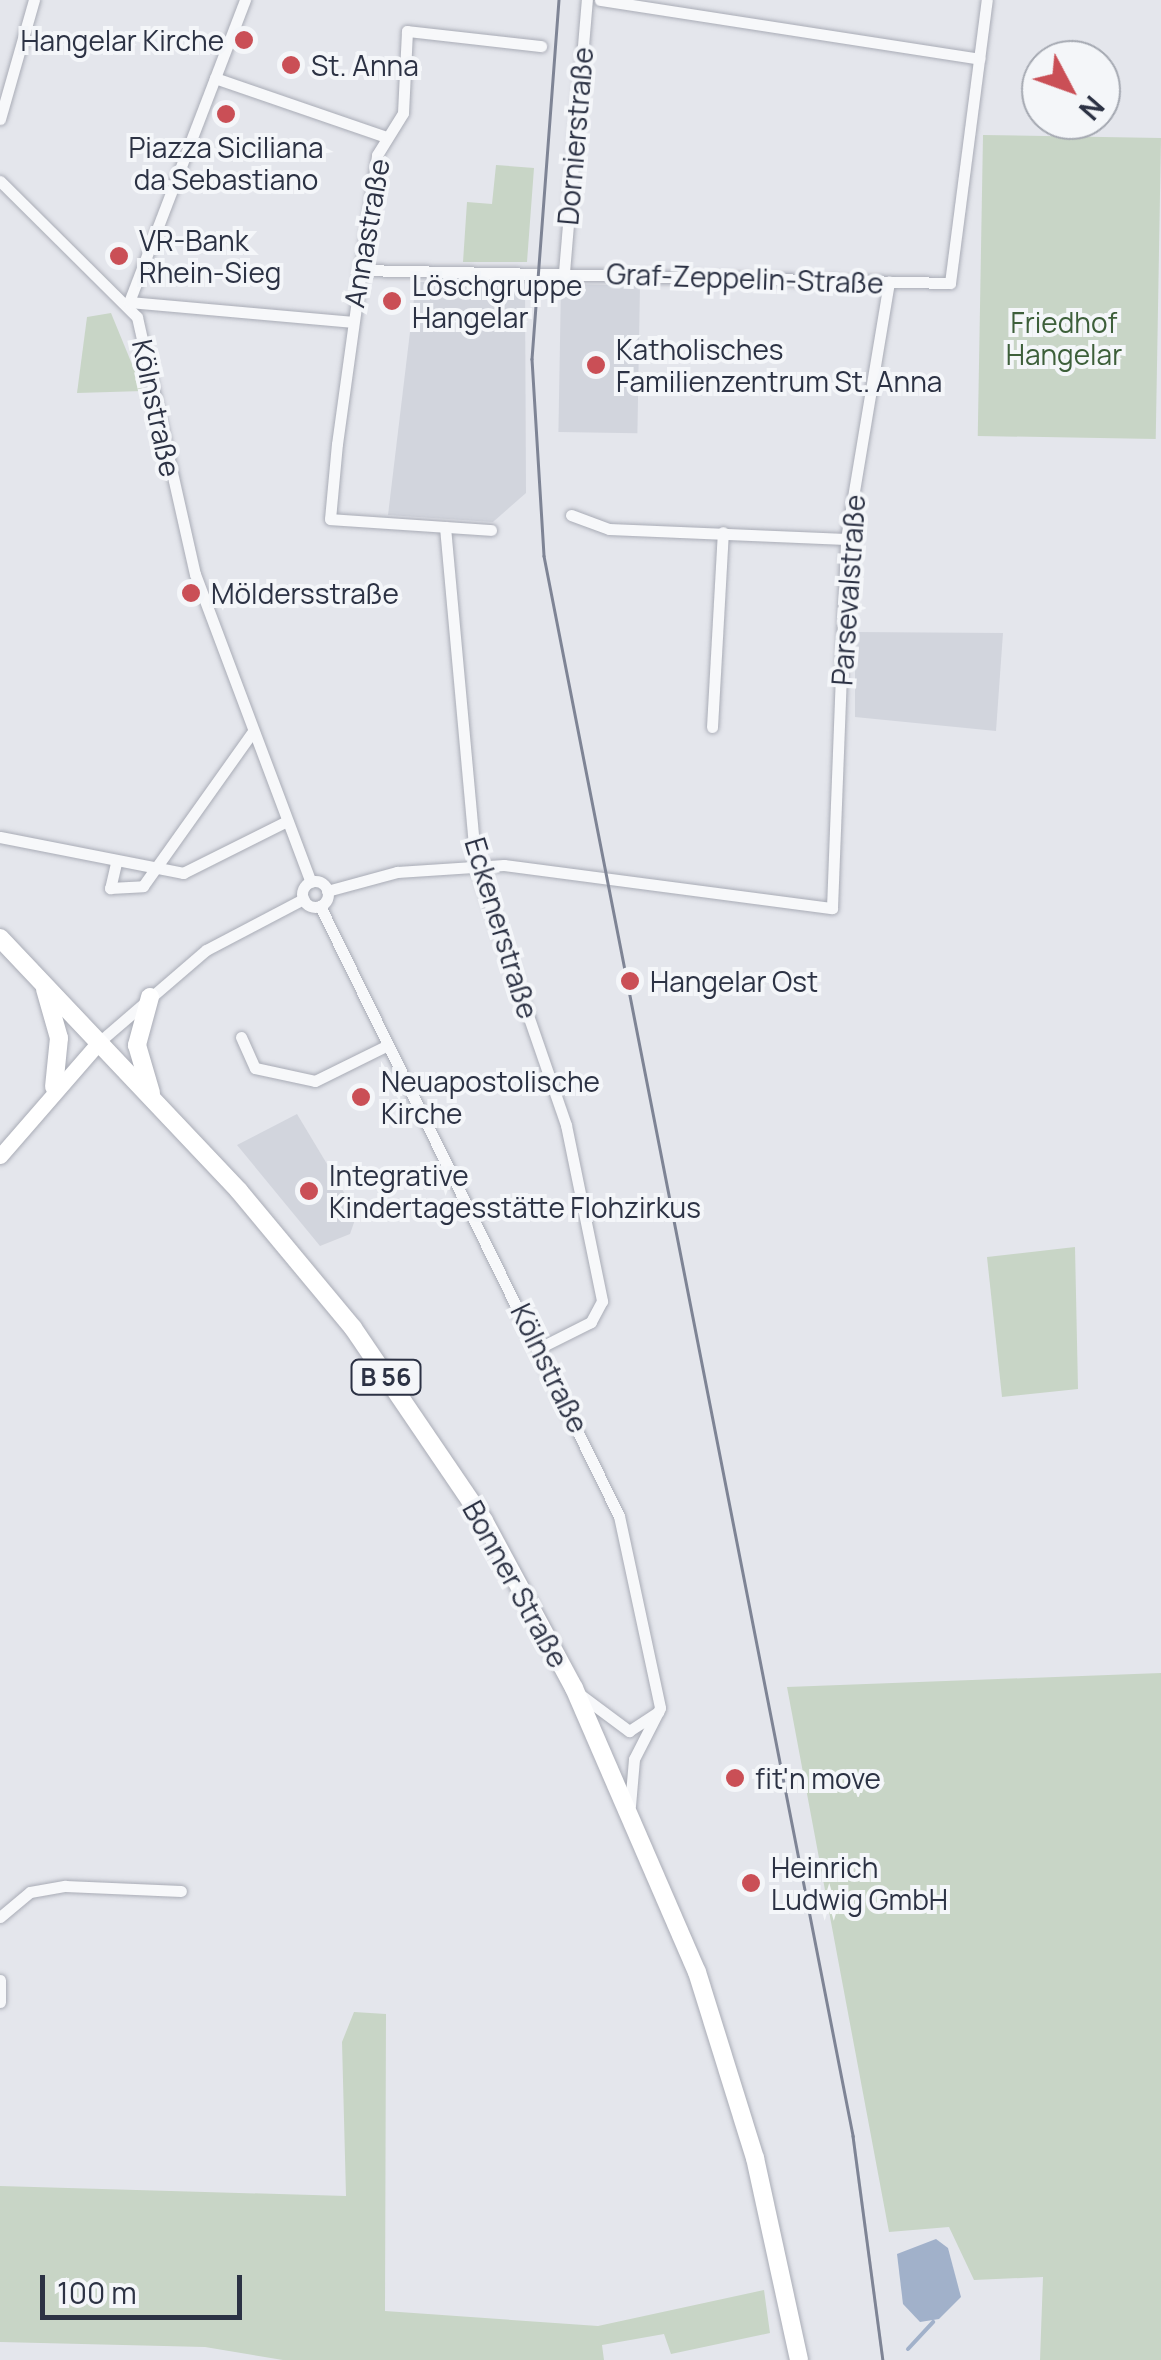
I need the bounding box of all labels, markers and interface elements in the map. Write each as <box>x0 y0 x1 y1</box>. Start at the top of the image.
place label: Hangelar Kirche <box>20 23 224 57</box>
marker: Hangelar Kirche <box>233 29 255 51</box>
north arrow <box>1021 40 1121 140</box>
street label: Dornierstraße <box>550 46 600 226</box>
place label: St. Anna <box>311 48 419 82</box>
marker: St. Anna <box>280 54 302 76</box>
text: N <box>1071 88 1113 128</box>
marker: Piazza Siciliana da Sebastiano <box>215 103 237 125</box>
place label: Piazza Siciliana da Sebastiano <box>128 130 324 196</box>
street label: Annastraße <box>336 156 396 310</box>
place label: VR-Bank Rhein-Sieg <box>139 223 281 289</box>
marker: VR-Bank Rhein-Sieg <box>108 245 130 267</box>
street label: Graf-Zeppelin-Straße <box>606 256 884 300</box>
place label: Löschgruppe Hangelar <box>412 268 582 334</box>
marker: Löschgruppe Hangelar <box>381 290 403 312</box>
park label: Friedhof Hangelar <box>1006 305 1122 371</box>
place label: Katholisches Familienzentrum St. Anna <box>616 332 942 398</box>
street label: Kölnstraße <box>126 336 188 480</box>
marker: Katholisches Familienzentrum St. Anna <box>585 354 607 376</box>
street label: Parsevalstraße <box>825 493 871 687</box>
place label: Möldersstraße <box>211 576 399 610</box>
marker: Möldersstraße <box>180 582 202 604</box>
street label: Eckenerstraße <box>459 833 545 1023</box>
place label: Hangelar Ost <box>650 964 818 998</box>
marker: Hangelar Ost <box>619 970 641 992</box>
place label: Neuapostolische Kirche <box>381 1064 600 1130</box>
marker: Neuapostolische Kirche <box>350 1086 372 1108</box>
place label: Integrative Kindertagesstätte Flohzirkus <box>329 1158 701 1224</box>
marker: Integrative Kindertagesstätte Flohzirkus <box>298 1180 320 1202</box>
street label: Kölnstraße <box>504 1298 596 1438</box>
road number: B 56 <box>348 1357 424 1397</box>
street label: Bonner Straße <box>456 1495 576 1673</box>
place label: fit'n move <box>755 1761 881 1795</box>
marker: fit'n move <box>724 1767 746 1789</box>
place label: Heinrich Ludwig GmbH <box>771 1850 948 1916</box>
marker: Heinrich Ludwig GmbH <box>740 1872 762 1894</box>
scale bar <box>45 2255 248 2317</box>
text: 100 m <box>57 2272 137 2313</box>

